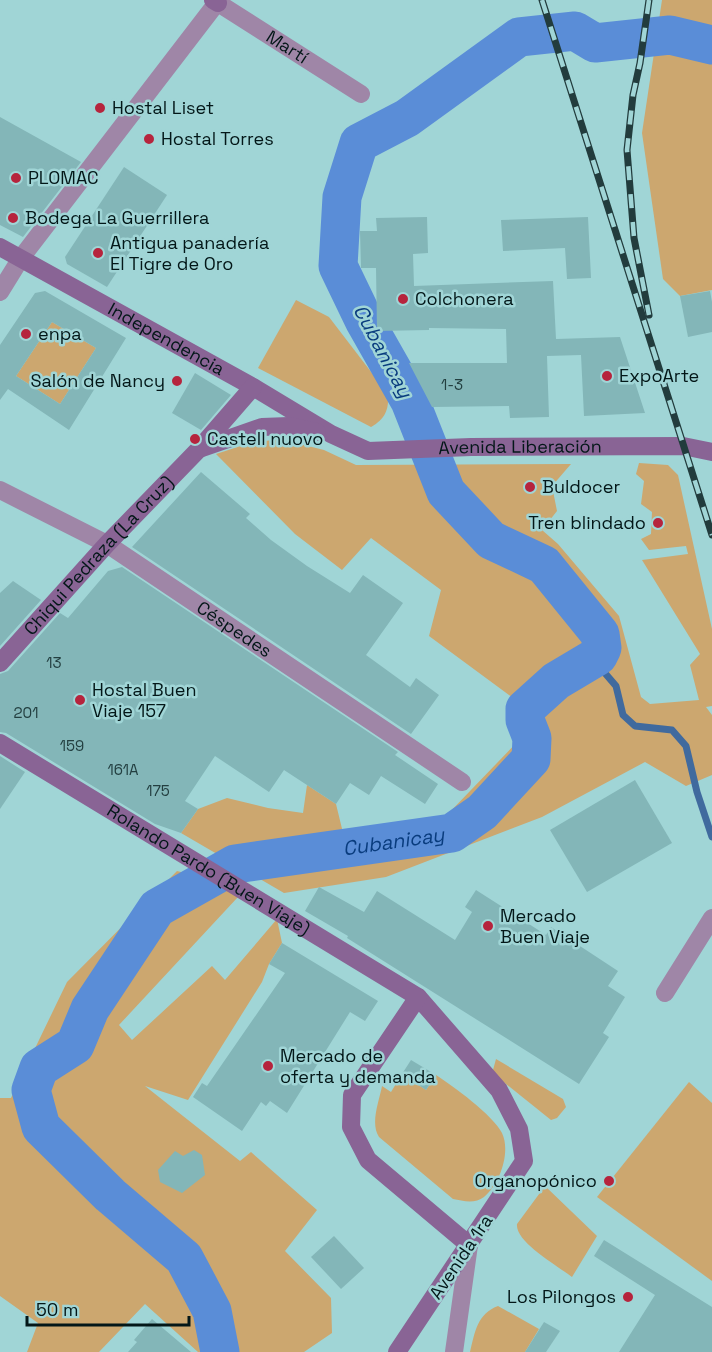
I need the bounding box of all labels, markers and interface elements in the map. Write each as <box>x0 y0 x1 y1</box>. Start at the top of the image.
street label: Martí <box>262 25 313 69</box>
place label: Hostal Liset <box>112 96 214 119</box>
marker: Hostal Liset <box>93 101 107 115</box>
place label: Hostal Torres <box>161 127 274 150</box>
marker: Hostal Torres <box>142 132 156 146</box>
place label: PLOMAC <box>28 166 99 189</box>
marker: PLOMAC <box>9 171 23 185</box>
place label: Bodega La Guerrillera <box>25 206 209 229</box>
marker: Bodega La Guerrillera <box>6 211 20 225</box>
place label: Antigua panadería El Tigre de Oro <box>110 231 269 275</box>
marker: Antigua panadería El Tigre de Oro <box>91 246 105 260</box>
place label: Colchonera <box>415 287 514 310</box>
marker: Colchonera <box>396 292 410 306</box>
street label: Independencia <box>104 297 229 380</box>
water label: Cubanicay <box>348 300 419 404</box>
place label: enpa <box>38 322 82 345</box>
marker: enpa <box>19 327 33 341</box>
place label: ExpoArte <box>619 364 699 387</box>
place label: Salón de Nancy <box>30 369 165 392</box>
marker: ExpoArte <box>600 369 614 383</box>
marker: Salón de Nancy <box>170 374 184 388</box>
house number: 1-3 <box>441 375 463 394</box>
place label: Castell nuovo <box>207 427 323 450</box>
marker: Castell nuovo <box>188 432 202 446</box>
street label: Avenida Liberación <box>438 434 602 459</box>
street label: Chiqui Pedraza (La Cruz) <box>19 470 178 640</box>
place label: Buldocer <box>542 475 620 498</box>
marker: Buldocer <box>523 480 537 494</box>
place label: Tren blindado <box>528 511 646 534</box>
marker: Tren blindado <box>651 516 665 530</box>
street label: Céspedes <box>192 595 276 662</box>
house number: 13 <box>46 653 62 672</box>
place label: Hostal Buen Viaje 157 <box>92 678 196 722</box>
marker: Hostal Buen Viaje 157 <box>73 693 87 707</box>
house number: 201 <box>14 703 38 722</box>
house number: 159 <box>60 736 84 755</box>
house number: 161A <box>107 760 139 779</box>
house number: 175 <box>146 781 170 800</box>
street label: Rolando Pardo (Buen Viaje) <box>103 799 315 940</box>
water label: Cubanicay <box>341 821 448 861</box>
place label: Mercado Buen Viaje <box>500 904 590 948</box>
marker: Mercado Buen Viaje <box>481 919 495 933</box>
place label: Mercado de oferta y demanda <box>280 1044 436 1088</box>
marker: Mercado de oferta y demanda <box>261 1059 275 1073</box>
place label: Organopónico <box>474 1169 597 1192</box>
marker: Organopónico <box>602 1174 616 1188</box>
street label: Avenida 1ra <box>424 1210 497 1304</box>
place label: Los Pilongos <box>507 1285 616 1308</box>
scale bar <box>27 1289 189 1327</box>
marker: Los Pilongos <box>621 1290 635 1304</box>
text: 50 m <box>36 1298 78 1321</box>

